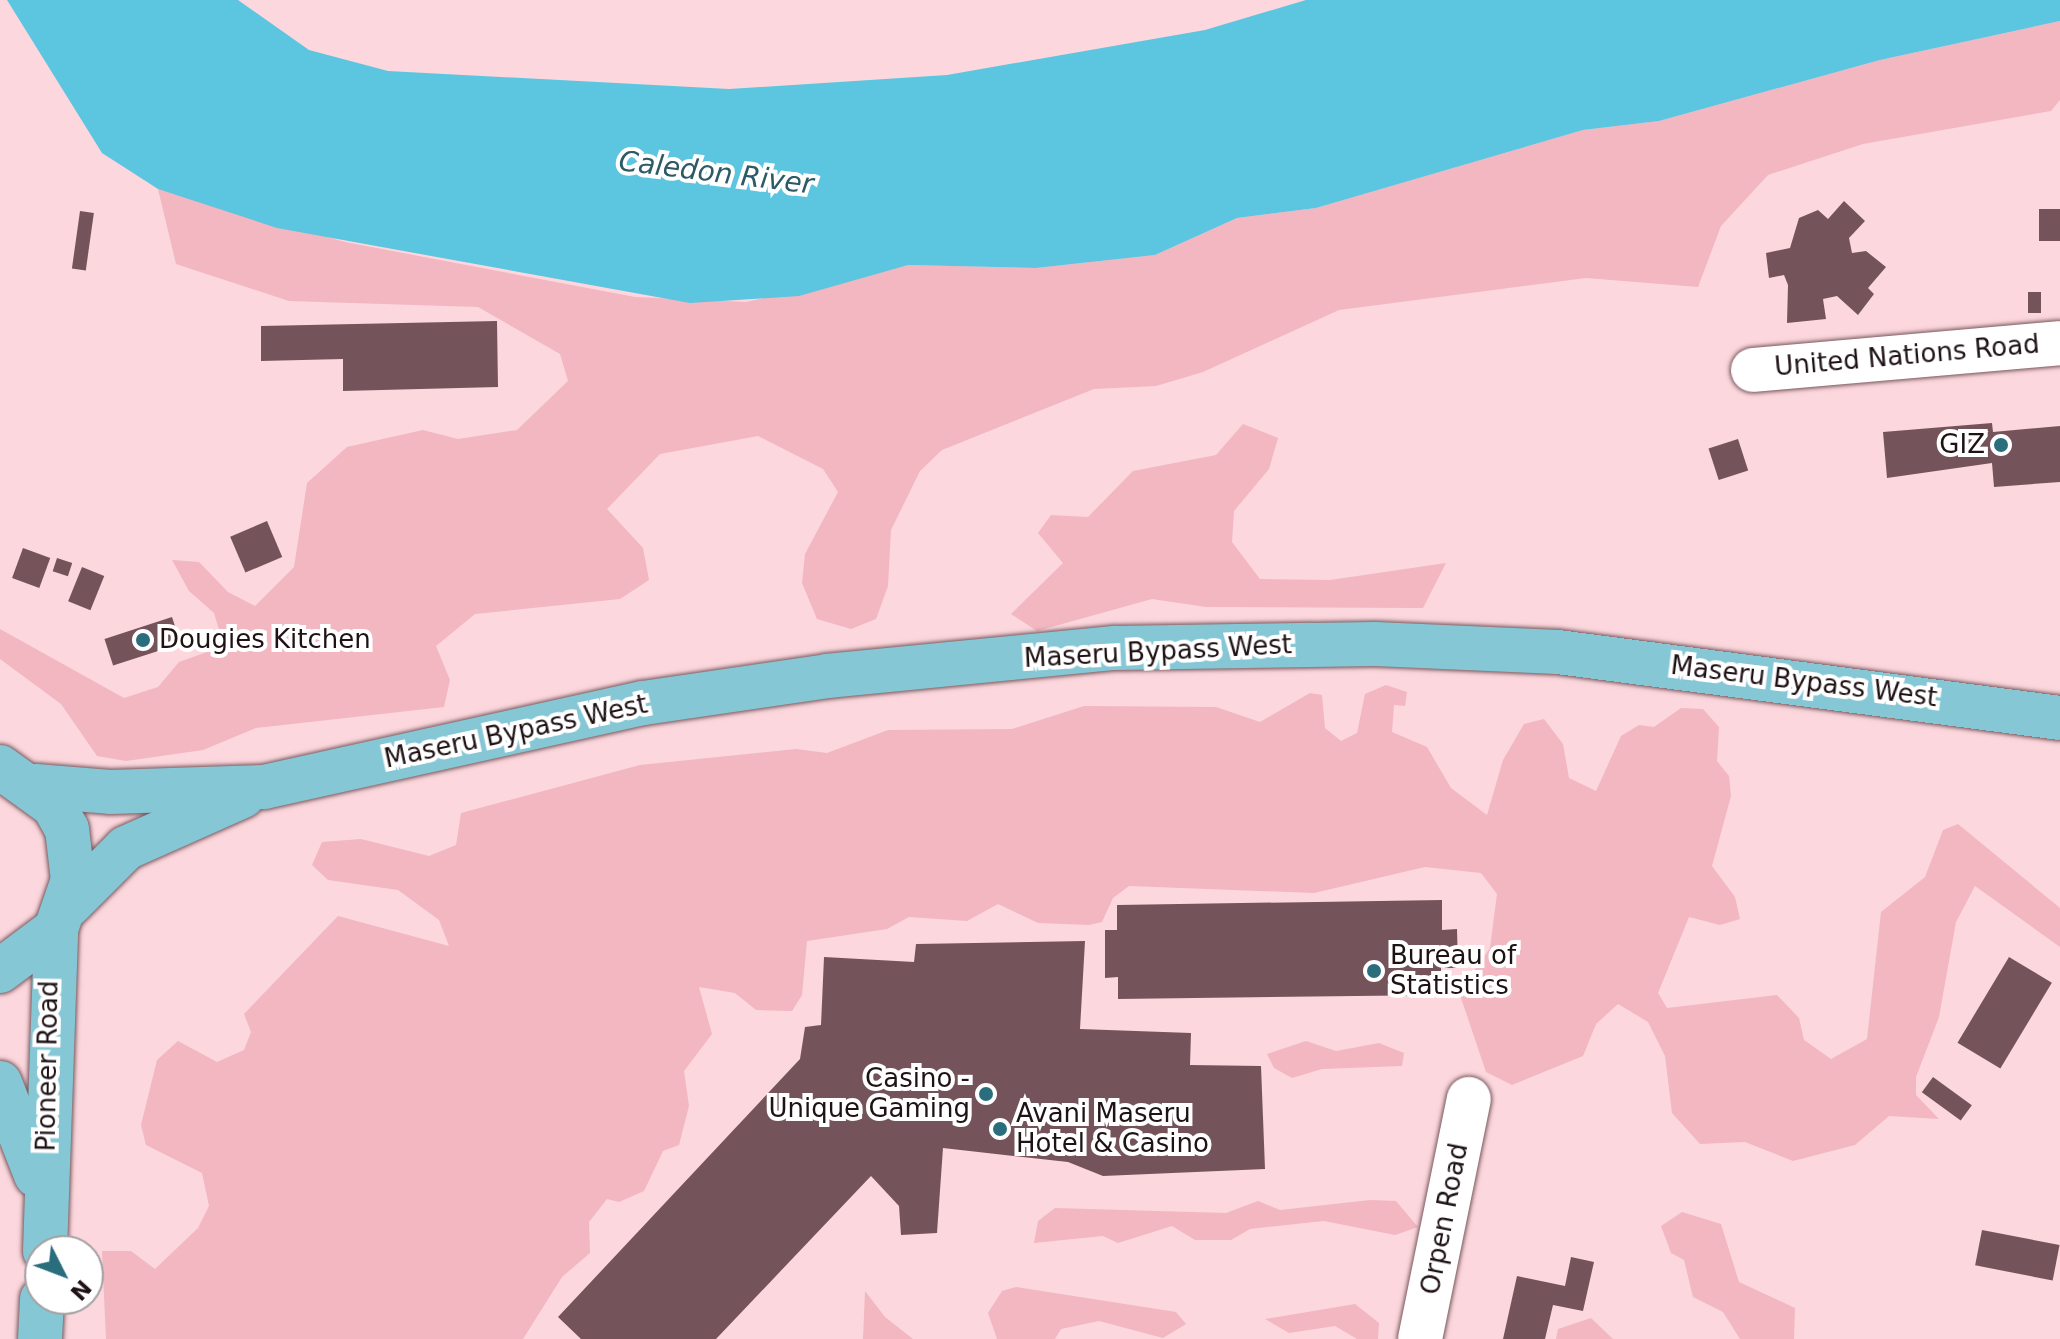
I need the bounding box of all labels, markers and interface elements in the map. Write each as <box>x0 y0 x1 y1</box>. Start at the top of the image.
water label: Caledon River <box>617 144 815 202</box>
street label: United Nations Road <box>1773 329 2041 383</box>
place label: GIZ <box>1939 429 1985 461</box>
marker: GIZ <box>1992 436 2010 454</box>
place label: Dougies Kitchen <box>159 624 371 656</box>
street label: Maseru Bypass West <box>1023 629 1293 675</box>
marker: Dougies Kitchen <box>134 631 152 649</box>
street label: Maseru Bypass West <box>1669 650 1939 714</box>
street label: Maseru Bypass West <box>382 689 650 775</box>
place label: Bureau of Statistics <box>1390 940 1516 1002</box>
marker: Bureau of Statistics <box>1365 962 1383 980</box>
street label: Pioneer Road <box>31 980 65 1152</box>
place label: Casino - Unique Gaming <box>768 1063 970 1124</box>
marker: Casino - Unique Gaming <box>977 1085 995 1103</box>
place label: Avani Maseru Hotel & Casino <box>1016 1098 1209 1160</box>
marker: Avani Maseru Hotel & Casino <box>991 1120 1009 1138</box>
street label: Orpen Road <box>1415 1141 1475 1297</box>
north arrow <box>24 1235 104 1315</box>
text: N <box>65 1275 96 1305</box>

